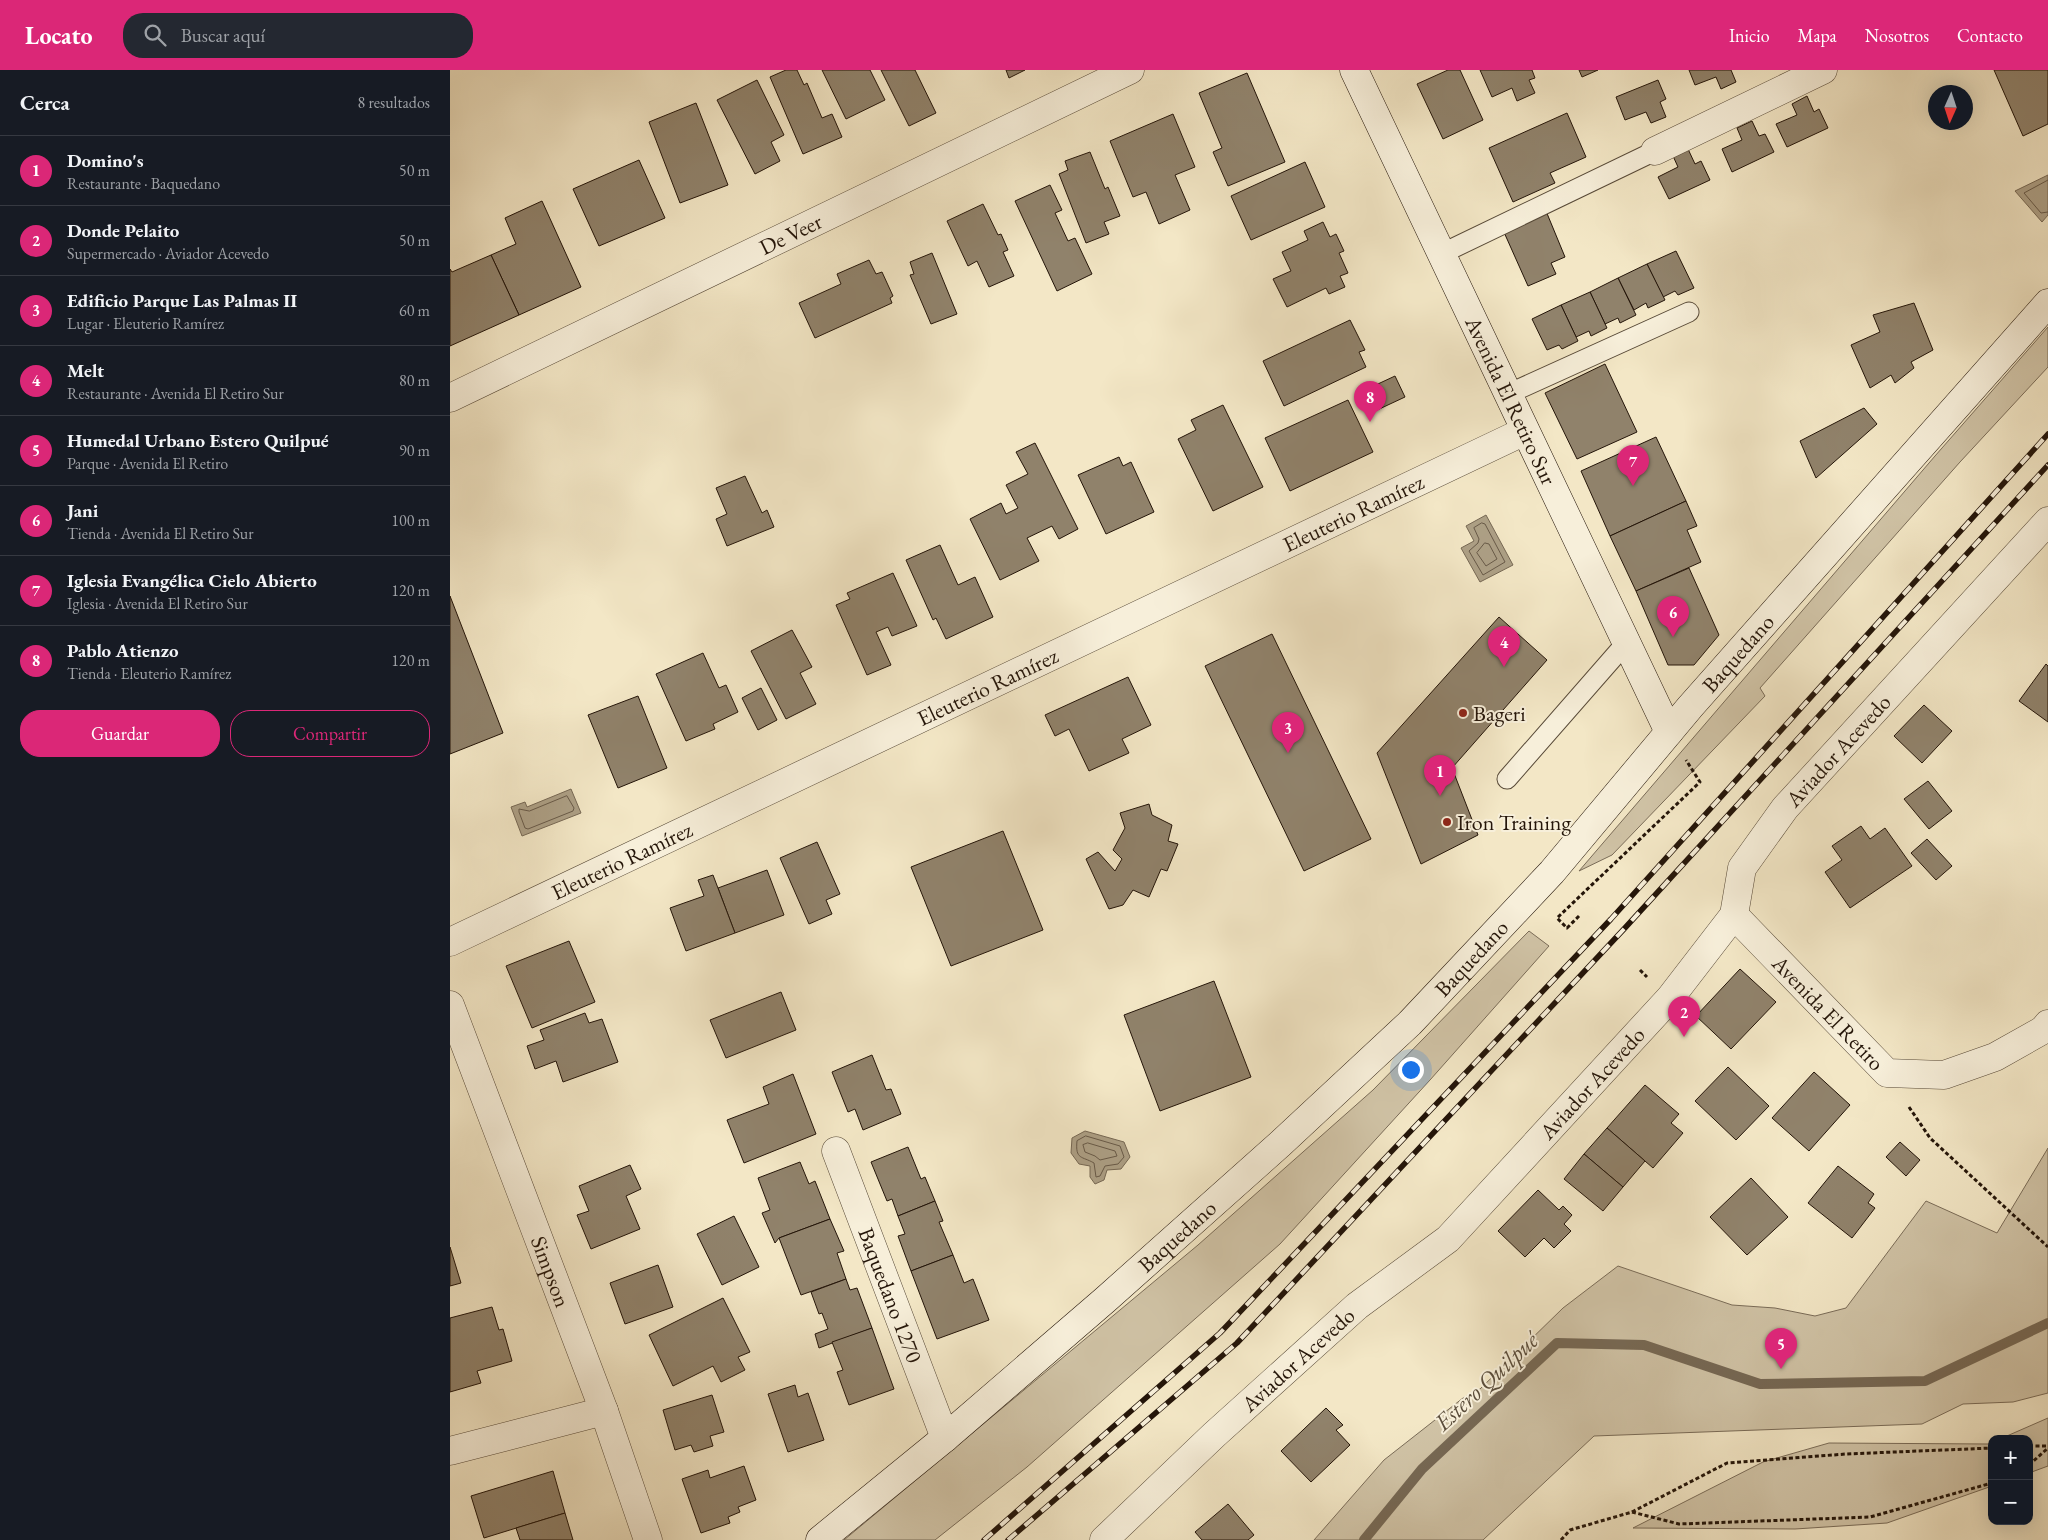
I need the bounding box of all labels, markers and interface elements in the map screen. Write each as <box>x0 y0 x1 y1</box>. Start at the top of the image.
search box <box>123 13 473 58</box>
text: Locato <box>25 20 93 51</box>
icon: search <box>141 21 169 49</box>
text: Buscar aquí <box>181 23 265 48</box>
text: Inicio <box>1729 24 1770 47</box>
text: Mapa <box>1798 24 1837 47</box>
text: Nosotros <box>1865 24 1929 47</box>
text: Contacto <box>1957 24 2023 47</box>
north arrow <box>1928 85 1973 130</box>
text: Cerca <box>20 89 70 116</box>
text: 8 resultados <box>358 92 430 113</box>
text: Domino's <box>67 148 144 173</box>
text: 1 <box>32 160 40 181</box>
text: 50 m <box>399 160 430 181</box>
text: Restaurante · Baquedano <box>67 173 220 194</box>
street label: De Veer <box>754 206 827 261</box>
text: Donde Pelaito <box>67 218 179 243</box>
text: 2 <box>32 230 40 251</box>
text: 50 m <box>399 230 430 251</box>
text: Supermercado · Aviador Acevedo <box>67 243 269 264</box>
text: Edificio Parque Las Palmas II <box>67 288 297 313</box>
text: 3 <box>32 300 40 321</box>
text: 60 m <box>399 300 430 321</box>
street label: Avenida El Retiro Sur <box>1458 311 1564 490</box>
text: Lugar · Eleuterio Ramírez <box>67 313 224 334</box>
text: Melt <box>67 358 104 383</box>
text: 4 <box>32 370 40 391</box>
text: 80 m <box>399 370 430 391</box>
pin: 8 <box>1354 381 1386 422</box>
text: Restaurante · Avenida El Retiro Sur <box>67 383 284 404</box>
text: Humedal Urbano Estero Quilpué <box>67 428 329 453</box>
text: 5 <box>32 440 40 461</box>
text: 90 m <box>399 440 430 461</box>
pin: 7 <box>1617 445 1649 486</box>
text: Parque · Avenida El Retiro <box>67 453 228 474</box>
street label: Eleuterio Ramírez <box>1278 467 1429 559</box>
text: Jani <box>67 498 98 523</box>
text: 6 <box>32 510 40 531</box>
text: 100 m <box>391 510 430 531</box>
text: Tienda · Avenida El Retiro Sur <box>67 523 254 544</box>
text: Iglesia Evangélica Cielo Abierto <box>67 568 317 593</box>
text: 7 <box>32 580 40 601</box>
text: 120 m <box>391 580 430 601</box>
text: Iglesia · Avenida El Retiro Sur <box>67 593 248 614</box>
pin: 6 <box>1657 596 1689 637</box>
street label: Baquedano <box>1695 608 1780 699</box>
pin: 4 <box>1488 626 1520 667</box>
text: Pablo Atienzo <box>67 638 179 663</box>
street label: Eleuterio Ramírez <box>912 640 1063 732</box>
text: 8 <box>32 650 40 671</box>
text: 120 m <box>391 650 430 671</box>
text: Tienda · Eleuterio Ramírez <box>67 663 231 684</box>
street label: Aviador Acevedo <box>1778 688 1897 814</box>
place label: Bageri <box>1473 699 1526 728</box>
marker: Bageri <box>1457 707 1469 719</box>
button: Guardar <box>20 710 220 757</box>
button: Compartir <box>230 710 430 757</box>
pin: 3 <box>1272 712 1304 753</box>
pin: 1 <box>1424 755 1456 796</box>
place label: Iron Training <box>1457 808 1571 837</box>
street label: Eleuterio Ramírez <box>546 814 697 906</box>
marker: Iron Training <box>1441 816 1453 828</box>
street label: Baquedano <box>1428 913 1515 1003</box>
street label: Avenida El Retiro <box>1765 948 1891 1077</box>
pin: 2 <box>1668 996 1700 1037</box>
street label: Aviador Acevedo <box>1532 1020 1651 1146</box>
your location <box>1398 1057 1424 1083</box>
street label: Baquedano <box>1132 1193 1222 1279</box>
street label: Baquedano 1270 <box>852 1223 930 1367</box>
street label: Simpson <box>524 1232 578 1311</box>
street label: Aviador Acevedo <box>1234 1301 1361 1419</box>
water label: Estero Quilpué <box>1427 1324 1546 1438</box>
pin: 5 <box>1765 1328 1797 1369</box>
map controls <box>1988 1435 2033 1525</box>
button: + <box>1988 1435 2033 1480</box>
button: − <box>1988 1480 2033 1525</box>

